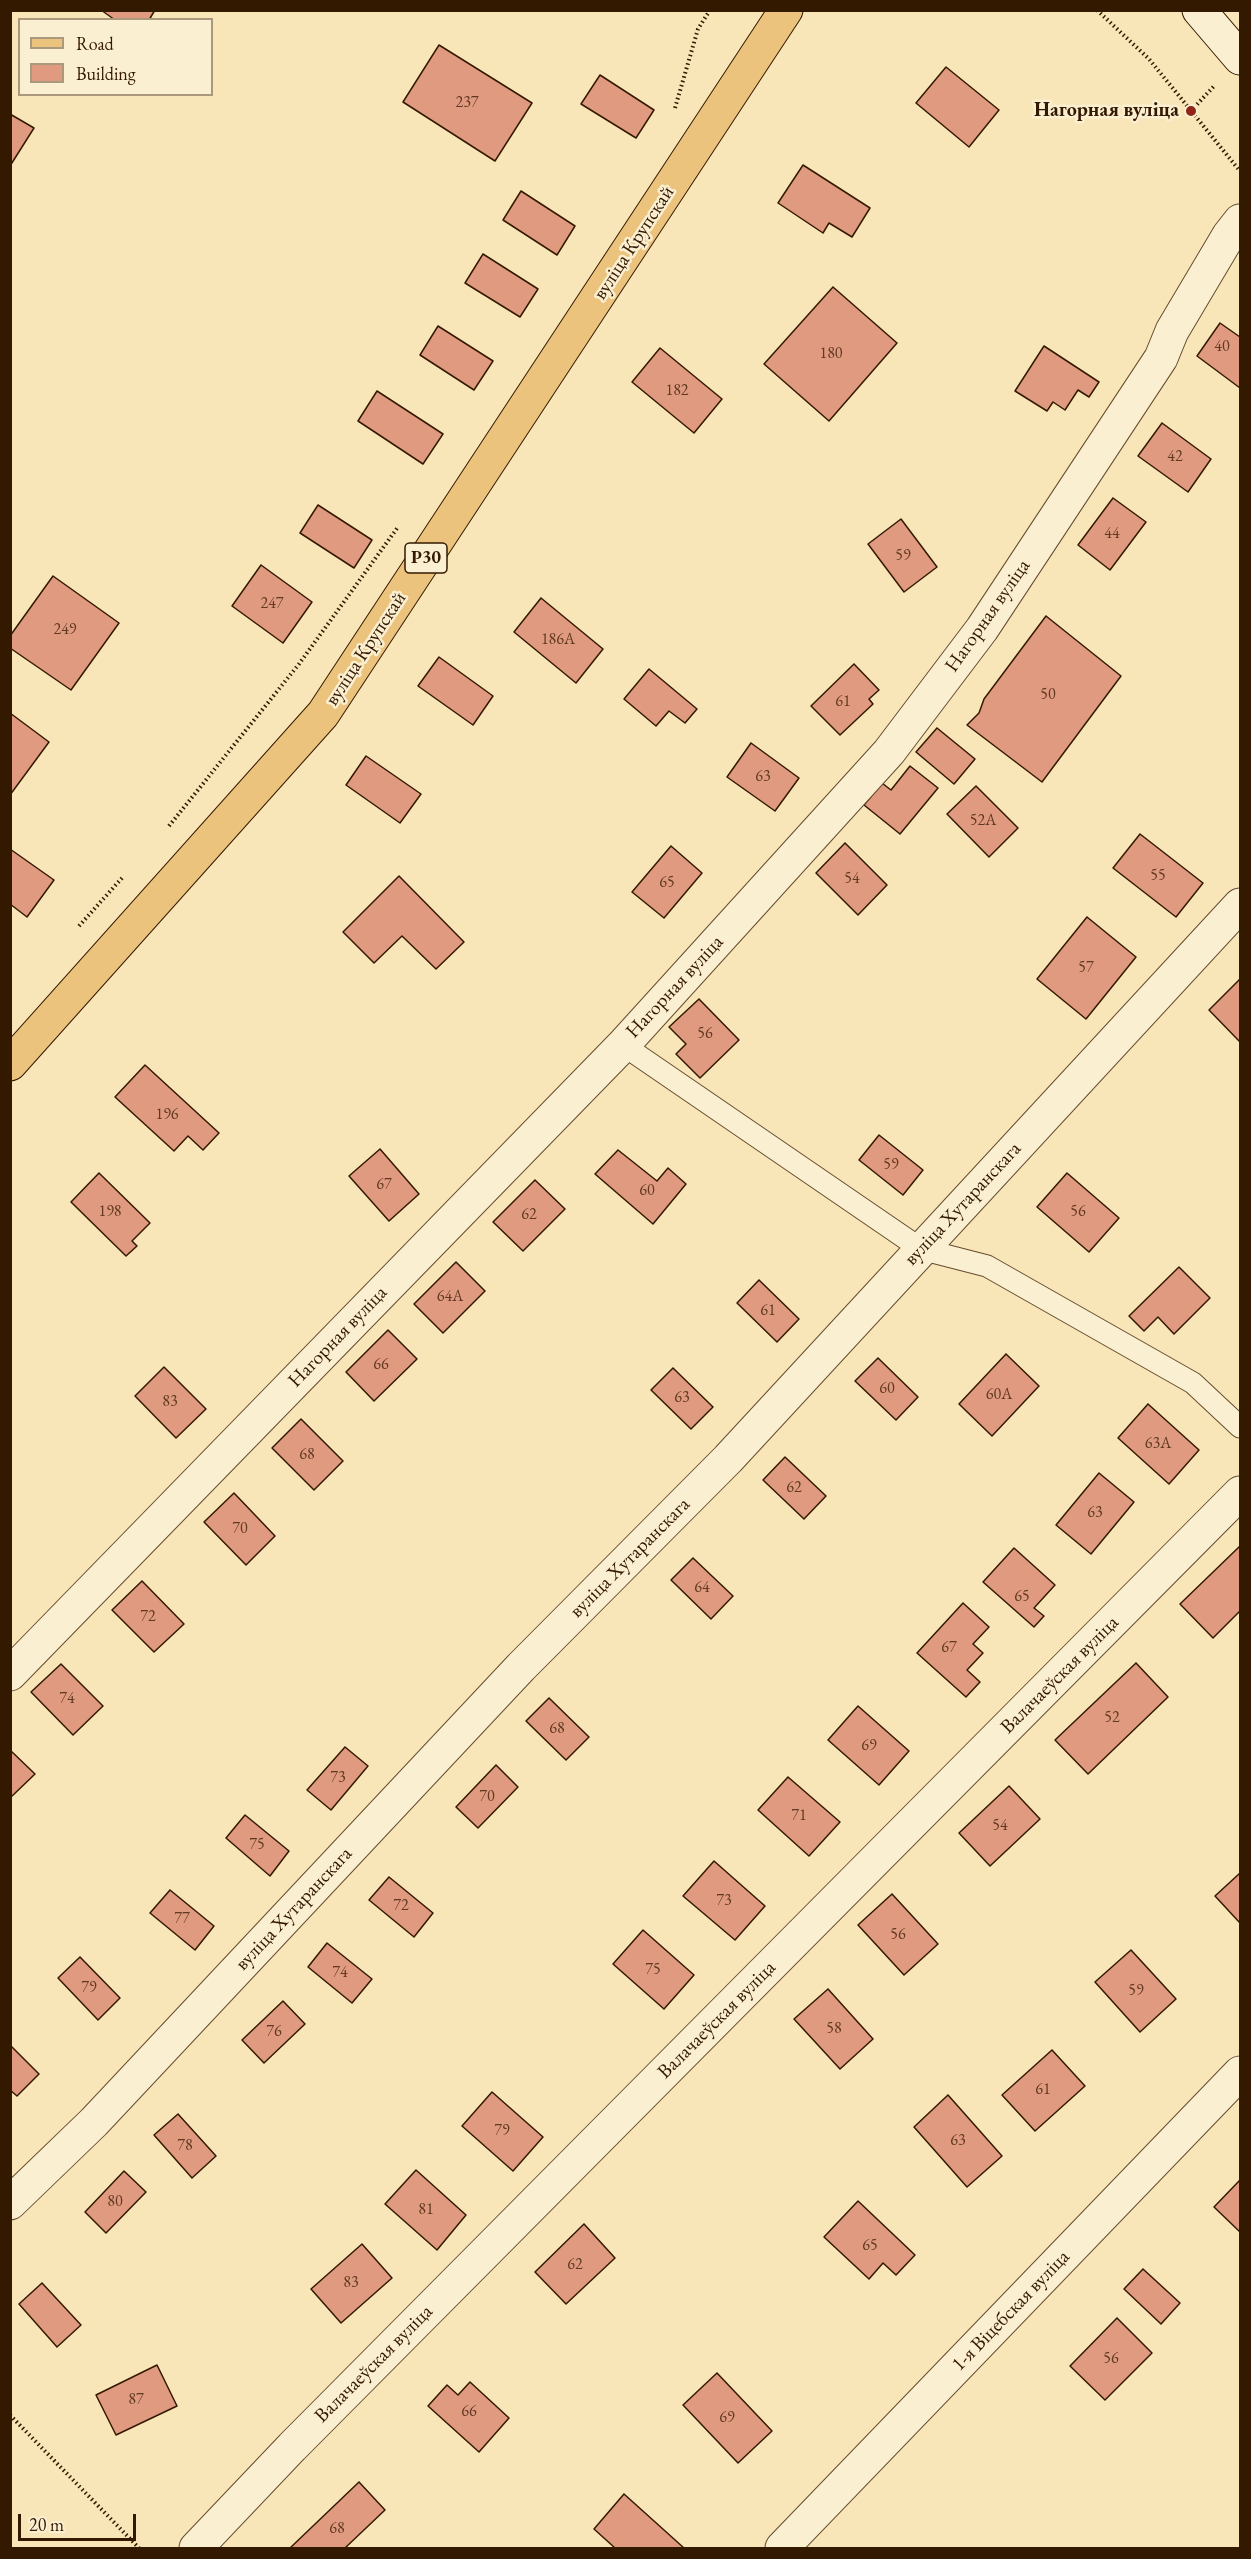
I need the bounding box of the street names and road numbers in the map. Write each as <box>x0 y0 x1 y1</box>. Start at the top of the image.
street label: вуліца Крупскай <box>588 182 680 304</box>
road number: Р30 <box>405 543 447 573</box>
street label: Нагорная вуліца <box>940 555 1036 677</box>
street label: вуліца Крупскай <box>320 588 412 710</box>
street label: Нагорная вуліца <box>621 931 729 1043</box>
street label: вуліца Хутаранскага <box>900 1137 1026 1271</box>
street label: Нагорная вуліца <box>283 1281 393 1393</box>
street label: вуліца Хутаранскага <box>565 1493 695 1623</box>
street label: Валачаеўская вуліца <box>996 1611 1124 1739</box>
street label: вуліца Хутаранскага <box>231 1842 357 1976</box>
street label: Валачаеўская вуліца <box>653 1956 781 2084</box>
street label: 1-я Віцебская вуліца <box>947 2245 1075 2377</box>
street label: Валачаеўская вуліца <box>310 2300 438 2428</box>

